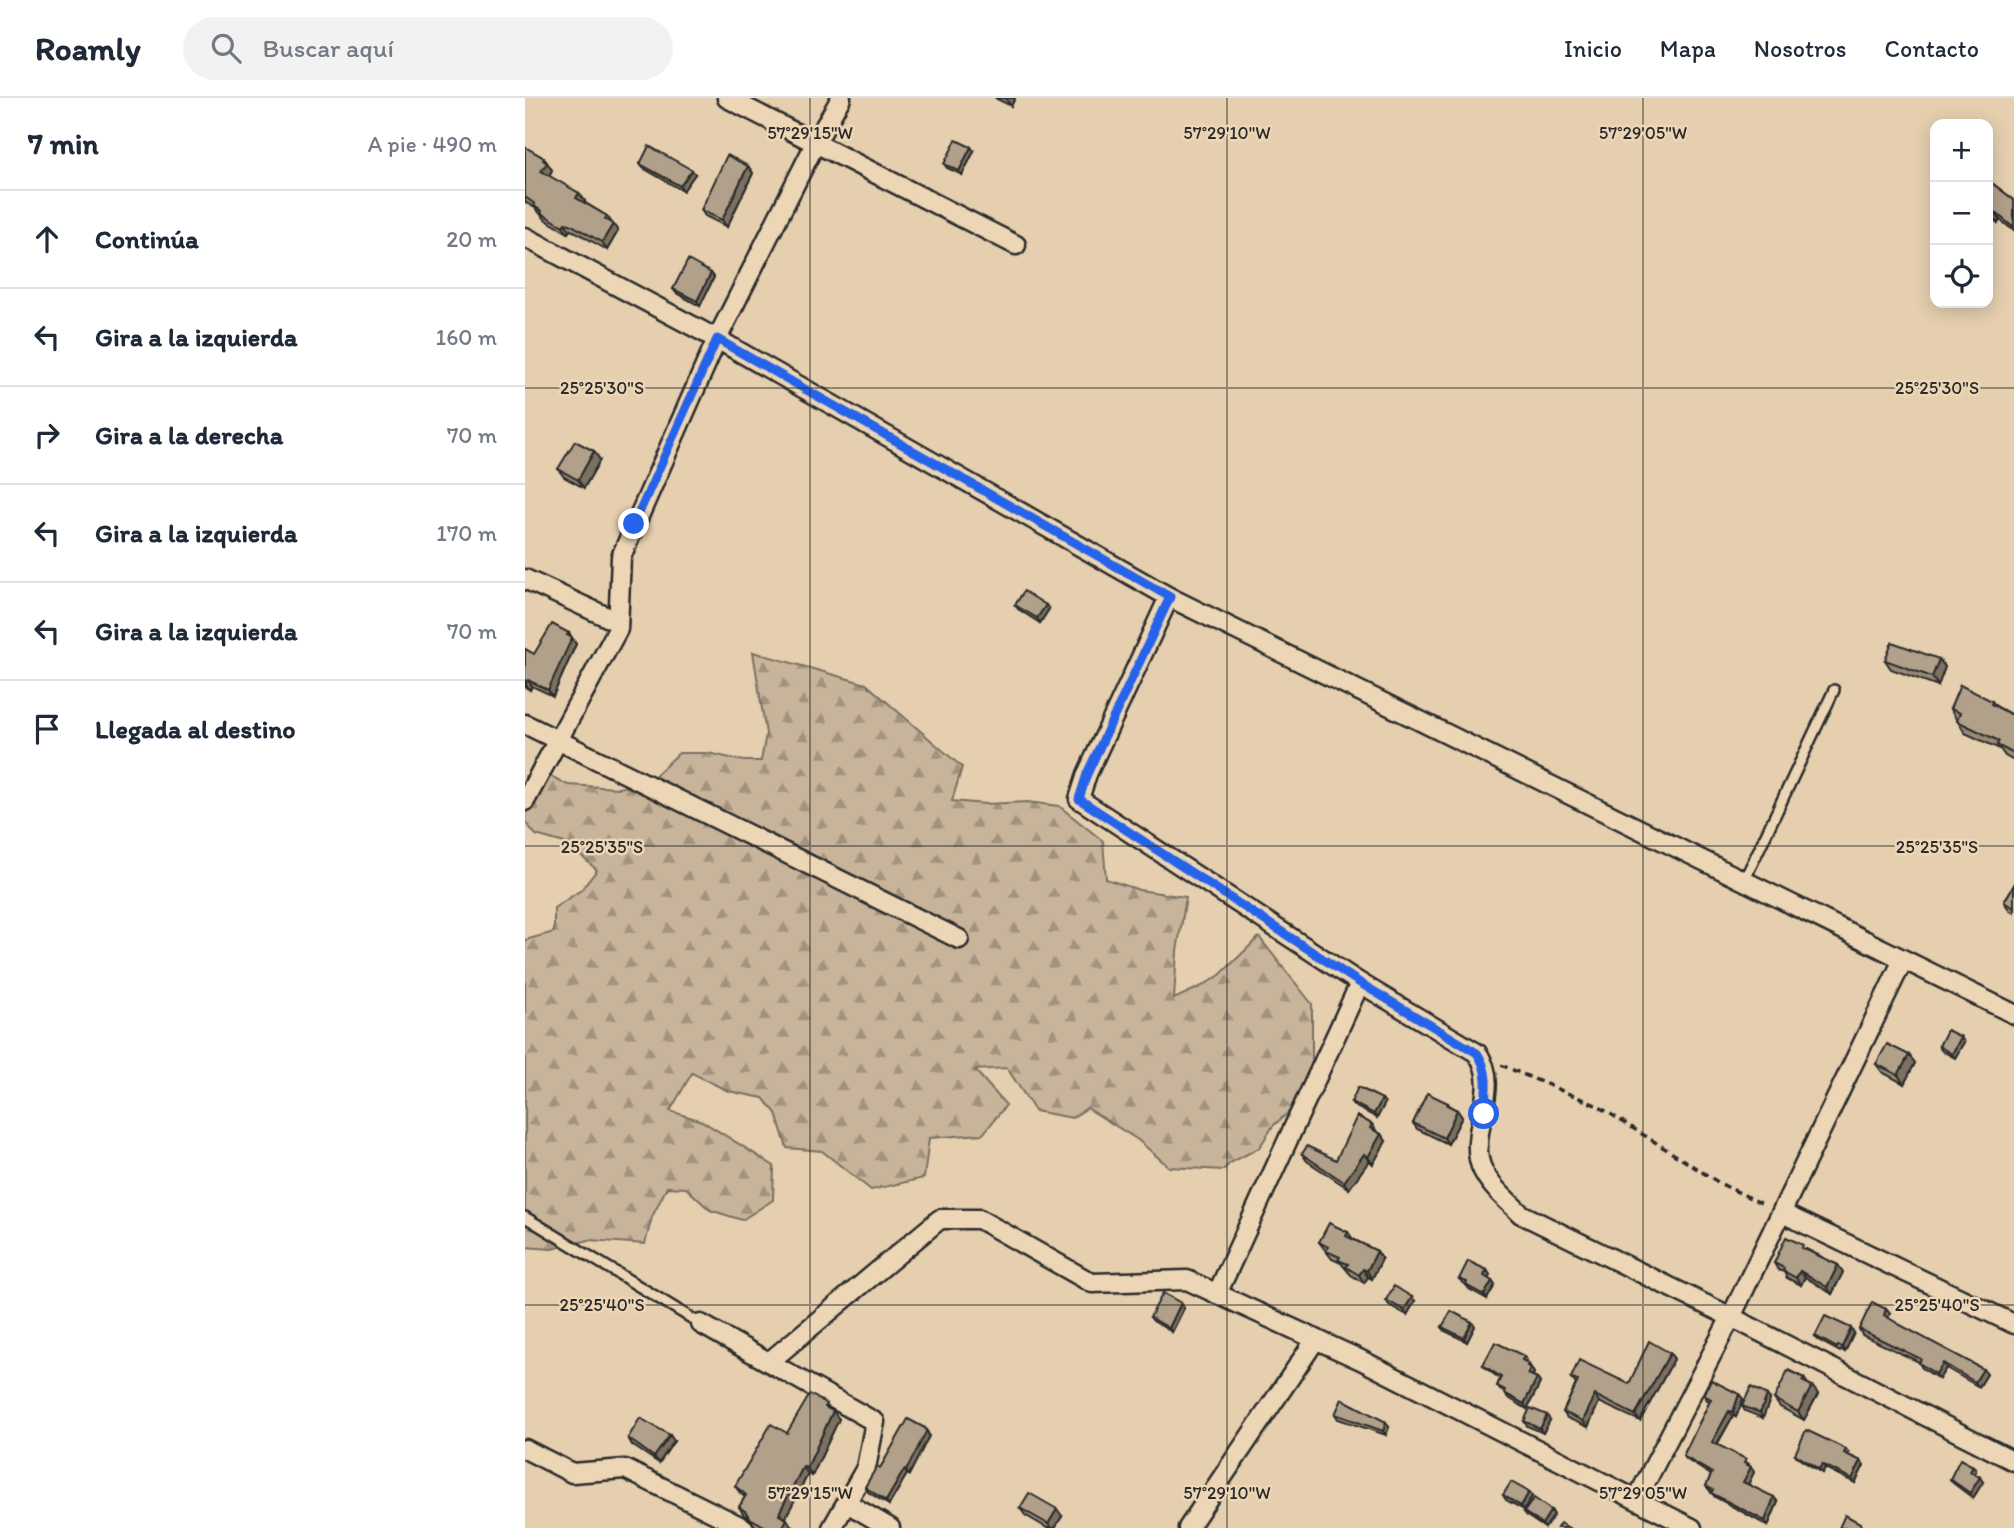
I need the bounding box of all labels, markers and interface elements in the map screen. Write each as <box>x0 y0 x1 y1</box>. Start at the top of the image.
search box <box>183 17 673 80</box>
text: Roamly <box>35 29 141 68</box>
icon: search <box>207 29 245 67</box>
text: Buscar aquí <box>263 32 394 64</box>
text: Inicio <box>1564 34 1622 63</box>
text: Mapa <box>1660 34 1716 63</box>
text: Nosotros <box>1754 34 1846 63</box>
text: Contacto <box>1884 34 1979 63</box>
map controls <box>1930 119 1993 308</box>
button: + <box>1930 119 1993 182</box>
text: 57°29'15"W <box>767 122 853 144</box>
text: 57°29'10"W <box>1183 122 1271 144</box>
text: 57°29'05"W <box>1599 122 1687 144</box>
text: 7 min <box>28 125 99 162</box>
text: A pie · 490 m <box>368 130 497 158</box>
button: − <box>1930 182 1993 245</box>
icon: ahead <box>28 220 66 258</box>
text: Continúa <box>95 223 199 255</box>
text: 20 m <box>446 225 497 253</box>
button: locate <box>1930 245 1993 308</box>
icon: left <box>28 318 66 356</box>
text: Gira a la izquierda <box>95 321 298 353</box>
text: 160 m <box>435 323 497 351</box>
text: 25°25'30"S <box>560 377 644 399</box>
text: 25°25'30"S <box>1895 377 1979 399</box>
icon: right <box>28 416 66 454</box>
text: Gira a la derecha <box>95 419 283 451</box>
text: 70 m <box>447 421 497 449</box>
route end <box>618 508 649 539</box>
icon: left <box>28 514 66 552</box>
text: Gira a la izquierda <box>95 517 298 549</box>
text: 170 m <box>436 519 497 547</box>
icon: left <box>28 612 66 650</box>
text: Gira a la izquierda <box>95 615 298 647</box>
text: 70 m <box>447 617 497 645</box>
icon: arrive <box>28 710 66 748</box>
text: Llegada al destino <box>95 713 296 745</box>
text: 25°25'35"S <box>561 836 643 858</box>
text: 25°25'35"S <box>1896 836 1978 858</box>
route start <box>1468 1098 1499 1129</box>
text: 25°25'40"S <box>559 1294 645 1316</box>
text: 25°25'40"S <box>1894 1294 1980 1316</box>
text: 57°29'15"W <box>767 1482 853 1504</box>
text: 57°29'10"W <box>1183 1482 1271 1504</box>
text: 57°29'05"W <box>1599 1482 1687 1504</box>

